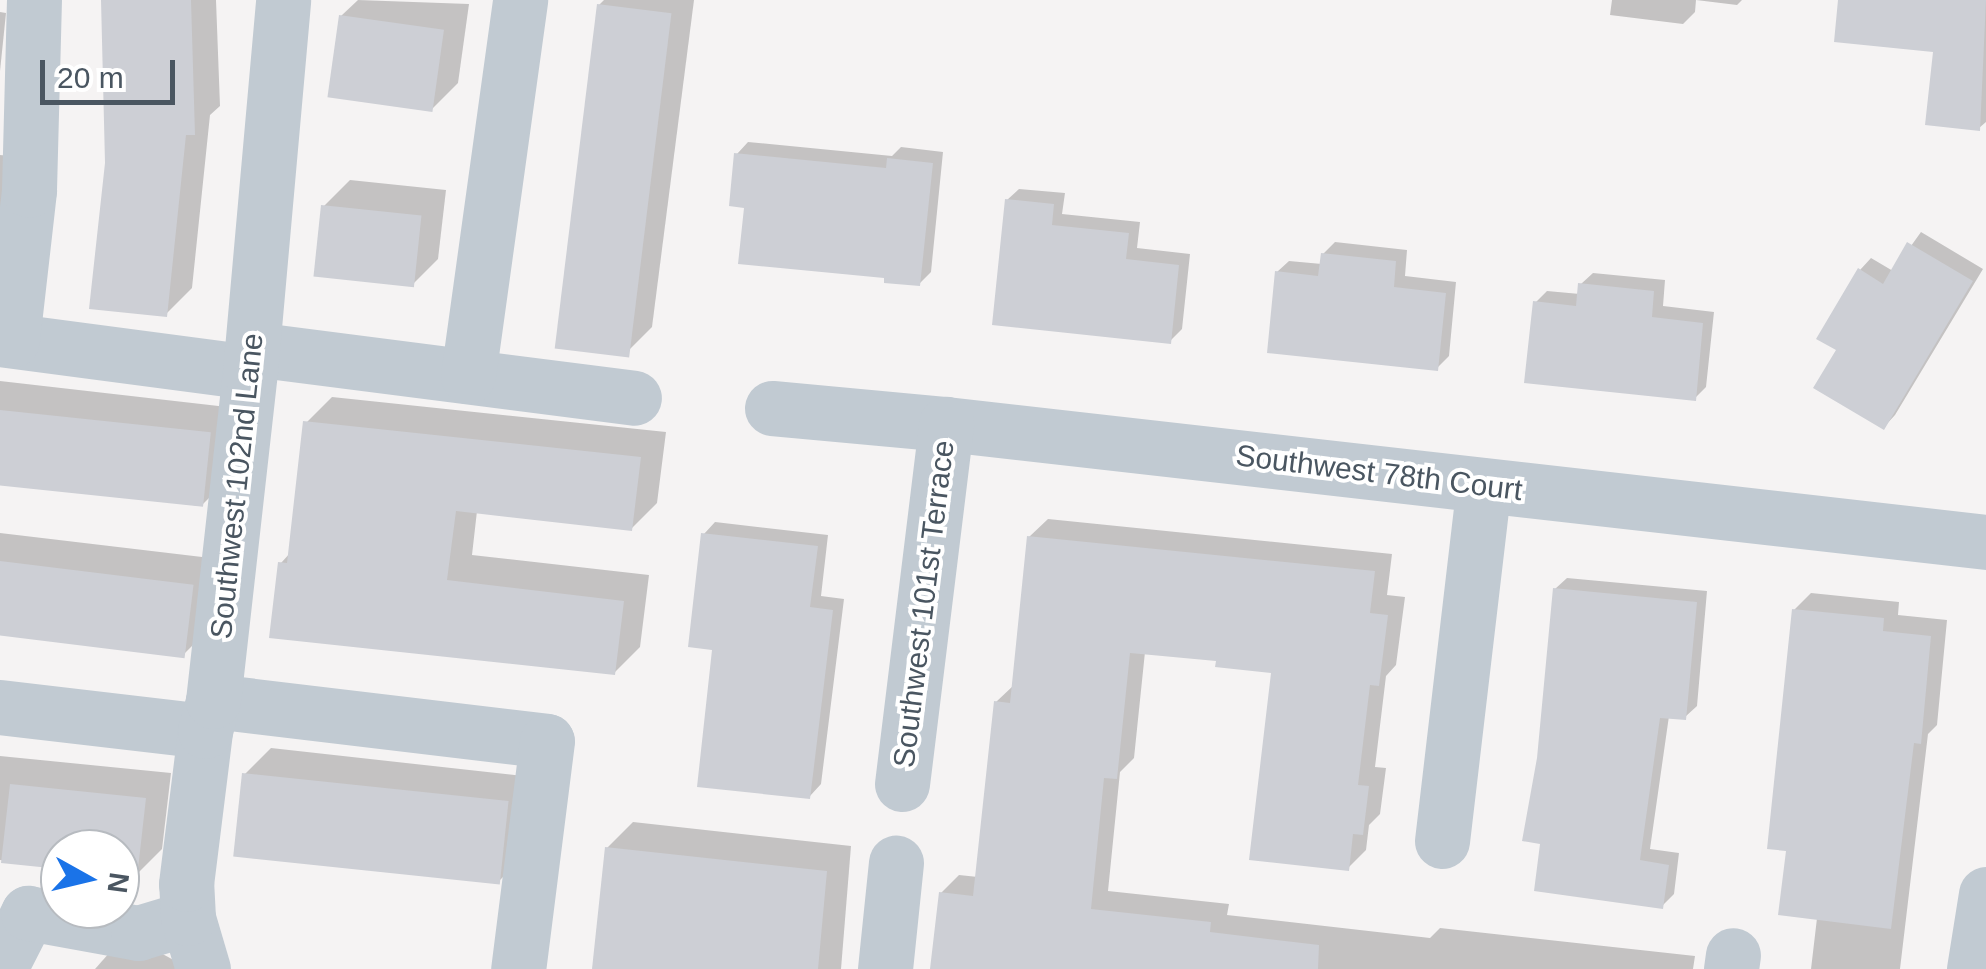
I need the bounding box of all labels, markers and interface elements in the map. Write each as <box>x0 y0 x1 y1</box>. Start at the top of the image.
scale bar <box>45 40 180 102</box>
text: 20 m <box>57 61 124 94</box>
street label: Southwest 102nd Lane <box>203 332 271 640</box>
street label: Southwest 101st Terrace <box>886 438 962 770</box>
street label: Southwest 78th Court <box>1234 438 1524 508</box>
north arrow <box>40 829 140 929</box>
text: N <box>101 871 135 895</box>

